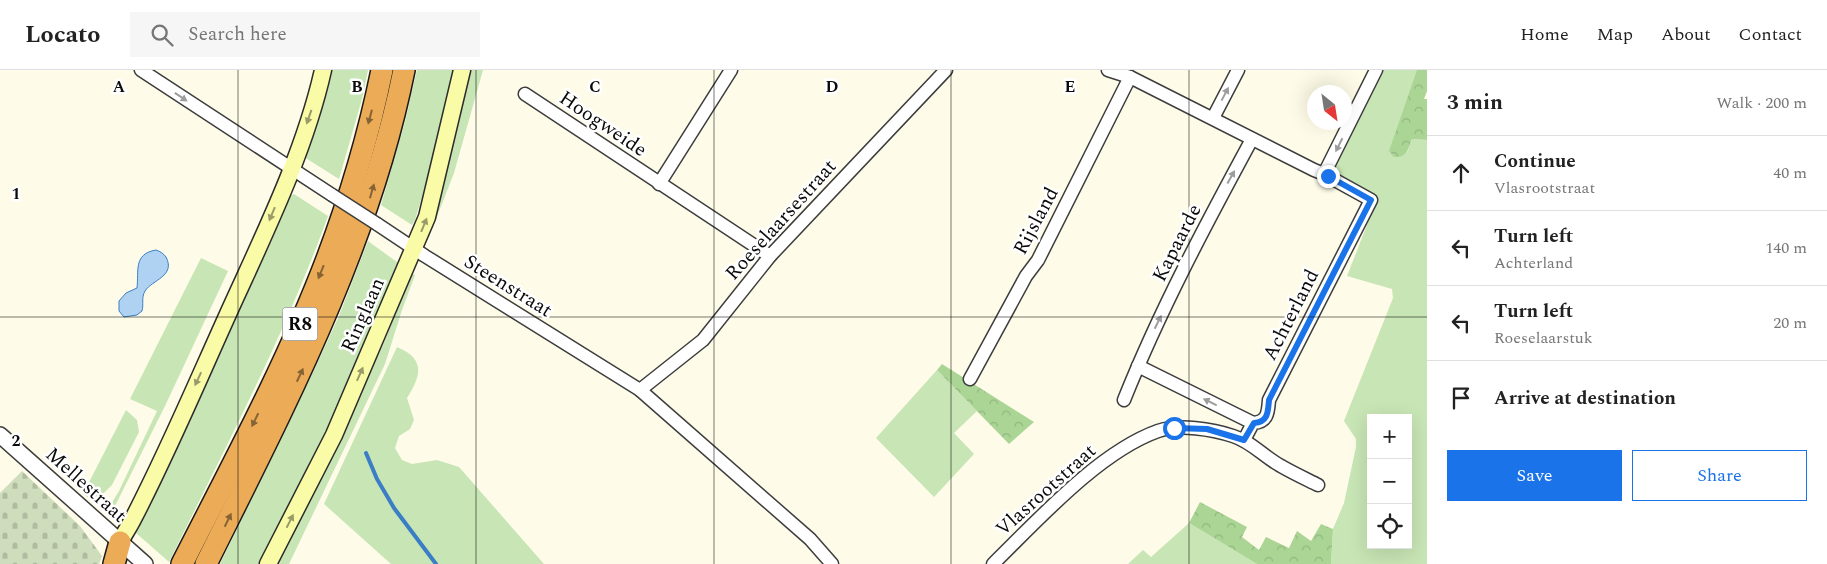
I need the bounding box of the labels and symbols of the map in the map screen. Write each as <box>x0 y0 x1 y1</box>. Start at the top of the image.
text: A <box>113 75 126 99</box>
text: B <box>351 75 363 99</box>
text: C <box>589 75 601 99</box>
text: D <box>826 75 839 99</box>
text: E <box>1065 75 1075 99</box>
street label: Hoogweide <box>553 83 653 165</box>
north arrow <box>1307 85 1352 130</box>
one-way arrow <box>1221 87 1229 101</box>
one-way arrow <box>175 92 188 102</box>
one-way arrow <box>305 109 312 124</box>
one-way arrow <box>366 110 374 125</box>
one-way arrow <box>1335 138 1343 152</box>
street label: Roeselaarsestraat <box>718 153 844 287</box>
route end <box>1317 165 1340 188</box>
one-way arrow <box>1227 170 1236 184</box>
text: 1 <box>12 182 20 206</box>
street label: Rijsland <box>1006 182 1066 260</box>
one-way arrow <box>369 184 377 199</box>
street label: Kapaarde <box>1145 199 1209 287</box>
one-way arrow <box>268 207 276 221</box>
one-way arrow <box>421 217 429 232</box>
street label: Steenstraat <box>458 247 558 325</box>
street label: Achterland <box>1255 264 1327 366</box>
one-way arrow <box>317 265 325 279</box>
street label: Ringlaan <box>333 273 393 357</box>
road number: R8 <box>282 308 318 340</box>
one-way arrow <box>1154 315 1162 329</box>
one-way arrow <box>357 367 365 381</box>
one-way arrow <box>296 368 304 382</box>
one-way arrow <box>194 372 202 386</box>
one-way arrow <box>1203 397 1217 405</box>
one-way arrow <box>251 413 259 428</box>
route start <box>1163 417 1186 440</box>
text: 2 <box>12 429 21 453</box>
street label: Vlasrootstraat <box>989 437 1103 543</box>
street label: Mellestraat <box>39 440 133 530</box>
one-way arrow <box>224 513 232 528</box>
one-way arrow <box>286 513 294 528</box>

